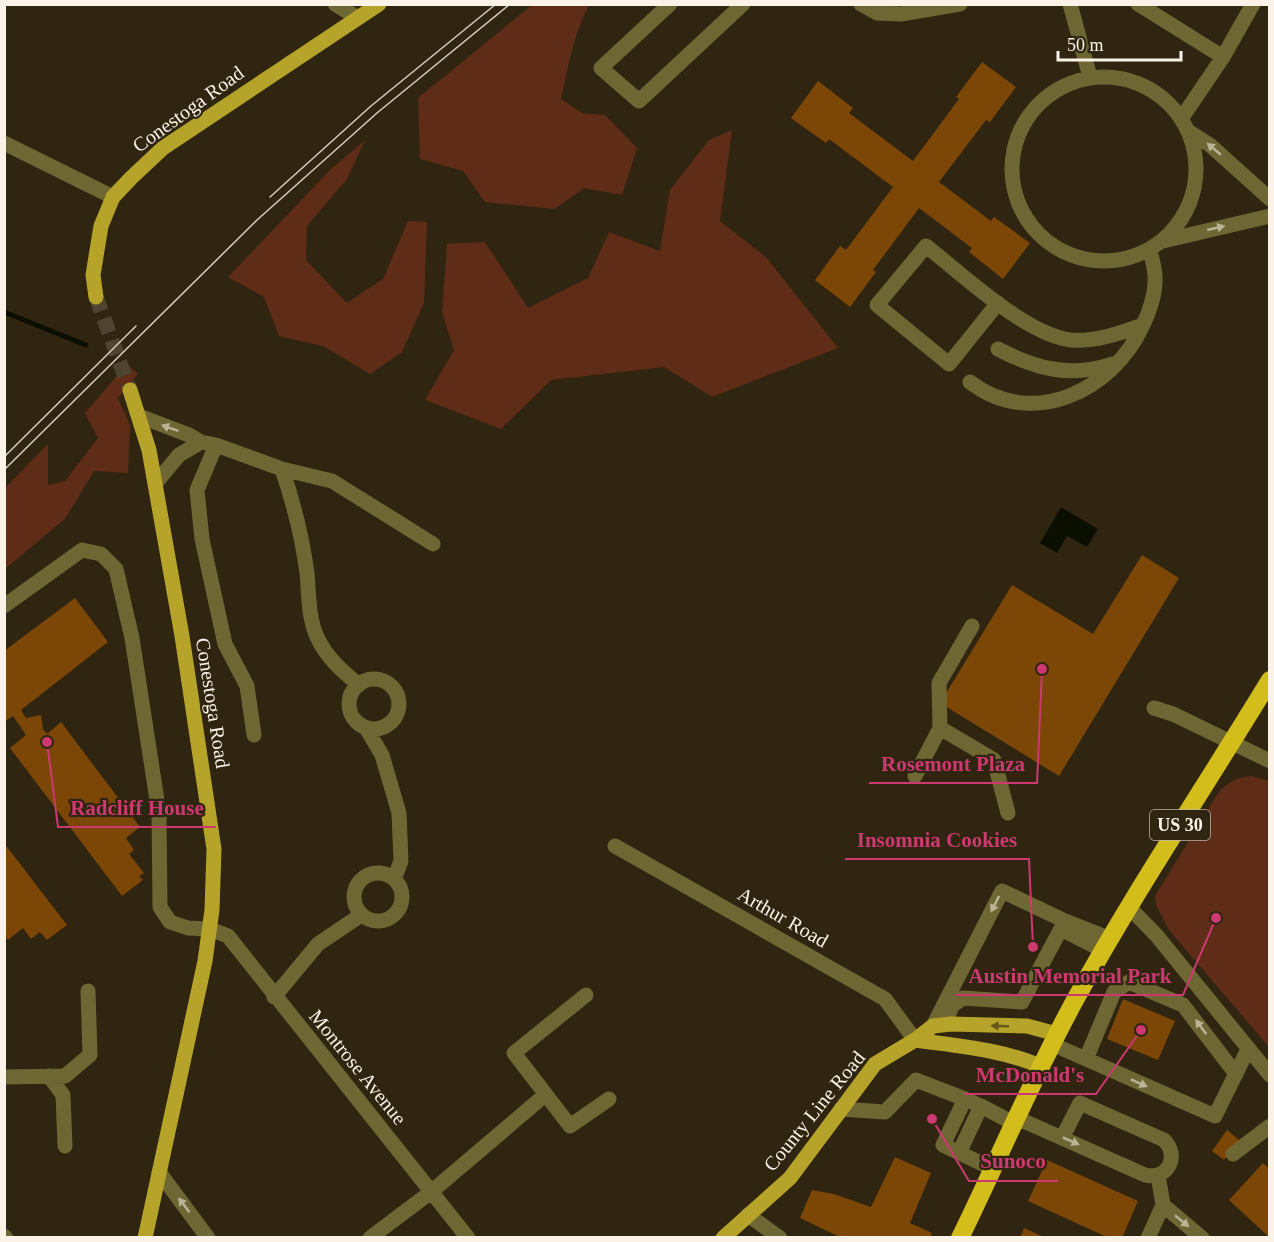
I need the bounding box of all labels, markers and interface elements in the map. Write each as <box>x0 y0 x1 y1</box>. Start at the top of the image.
scale bar <box>1058 24 1181 62</box>
text: 50 m <box>1067 35 1104 55</box>
street label: Conestoga Road <box>128 61 248 157</box>
one-way arrow <box>1206 143 1222 156</box>
one-way arrow <box>1207 223 1225 233</box>
one-way arrow <box>161 423 179 433</box>
street label: Conestoga Road <box>191 636 234 770</box>
callout: Rosemont Plaza <box>869 744 1037 783</box>
text: Rosemont Plaza <box>881 752 1026 776</box>
callout: Radcliff House <box>58 788 216 827</box>
text: Radcliff House <box>70 796 204 820</box>
road number: US 30 <box>1150 810 1210 840</box>
callout: Insomnia Cookies <box>845 820 1029 859</box>
text: Insomnia Cookies <box>857 828 1017 852</box>
street label: Arthur Road <box>734 882 832 952</box>
one-way arrow <box>991 895 1000 912</box>
callout: Austin Memorial Park <box>956 956 1183 995</box>
text: Austin Memorial Park <box>969 964 1172 988</box>
street label: Montrose Avenue <box>305 1005 411 1129</box>
one-way arrow <box>1195 1019 1207 1035</box>
one-way arrow <box>990 1021 1009 1030</box>
street label: County Line Road <box>759 1047 870 1176</box>
callout: McDonald's <box>964 1055 1096 1094</box>
text: McDonald's <box>976 1063 1084 1087</box>
one-way arrow <box>1130 1078 1148 1088</box>
one-way arrow <box>1062 1137 1079 1146</box>
callout: Sunoco <box>969 1142 1058 1181</box>
text: Sunoco <box>980 1149 1046 1173</box>
one-way arrow <box>177 1197 190 1213</box>
one-way arrow <box>1174 1215 1190 1228</box>

